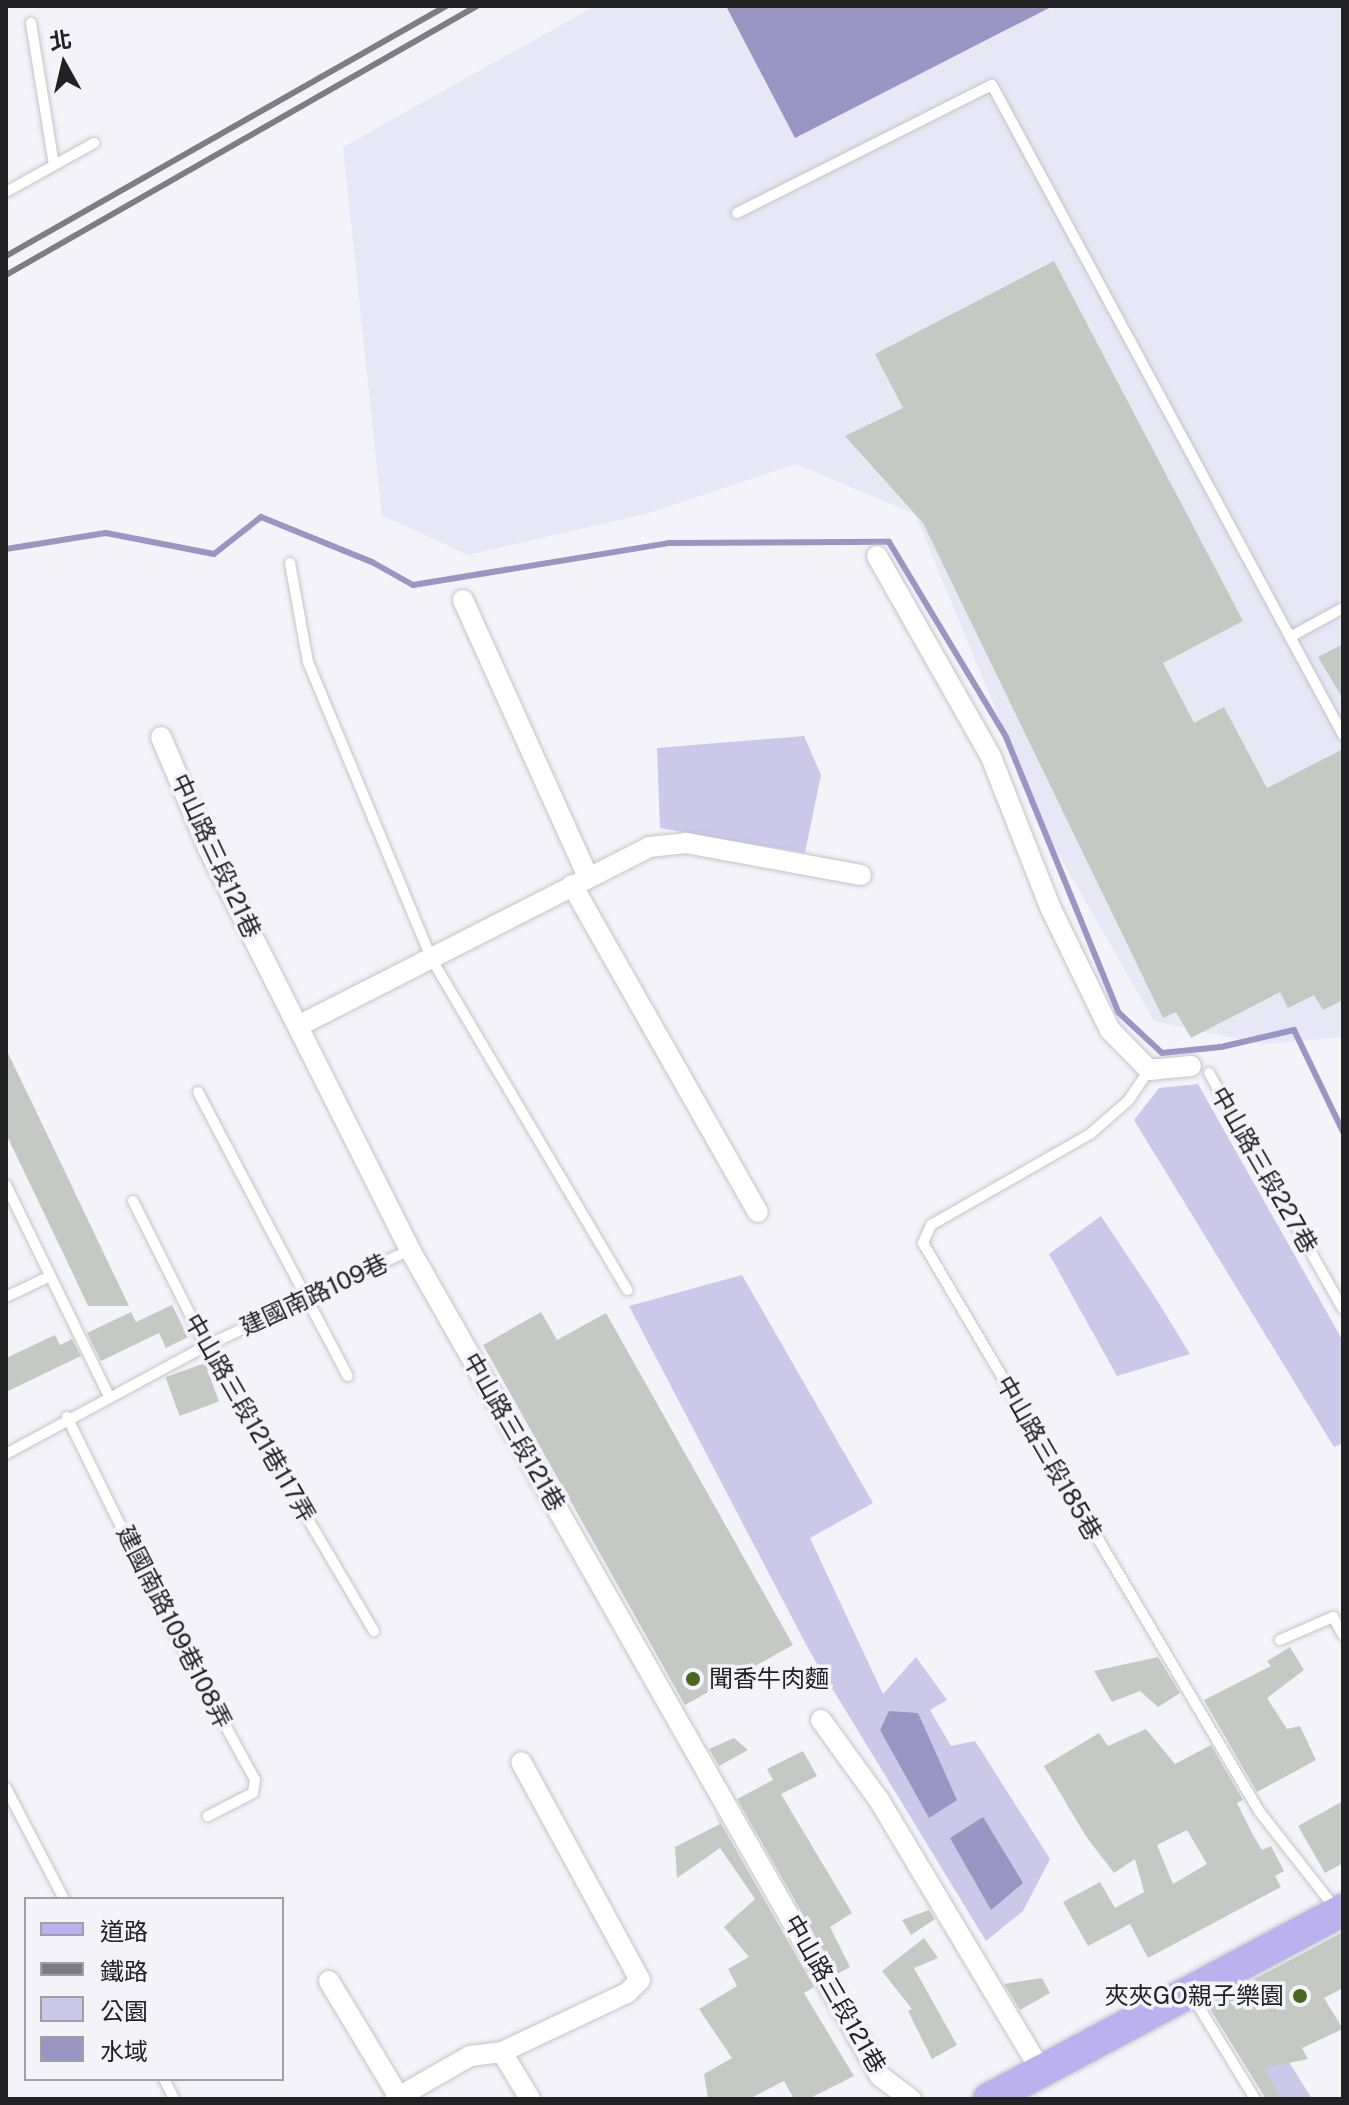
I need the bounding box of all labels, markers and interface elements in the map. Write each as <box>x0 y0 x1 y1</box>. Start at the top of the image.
north arrow <box>24 24 104 104</box>
text: 北 <box>48 26 73 55</box>
street label: 中山路三段121巷 <box>165 769 267 943</box>
street label: 中山路三段227巷 <box>1205 1082 1323 1258</box>
street label: 建國南路109巷 <box>236 1248 392 1342</box>
street label: 中山路三段121巷117弄 <box>179 1309 321 1527</box>
street label: 中山路三段121巷 <box>457 1348 571 1516</box>
street label: 中山路三段185巷 <box>990 1371 1108 1545</box>
street label: 建國南路109巷108弄 <box>111 1521 237 1733</box>
place label: 聞香牛肉麵 <box>709 1665 829 1693</box>
marker: 聞香牛肉麵 <box>684 1670 702 1688</box>
legend <box>24 1897 284 2081</box>
street label: 中山路三段121巷 <box>778 1910 892 2078</box>
text: 道路 <box>100 1917 148 1945</box>
text: 鐵路 <box>100 1957 148 1985</box>
place label: 夾夾GO親子樂園 <box>1105 1982 1284 2010</box>
marker: 夾夾GO親子樂園 <box>1291 1987 1309 2005</box>
text: 公園 <box>100 1997 148 2025</box>
text: 水域 <box>100 2037 148 2065</box>

